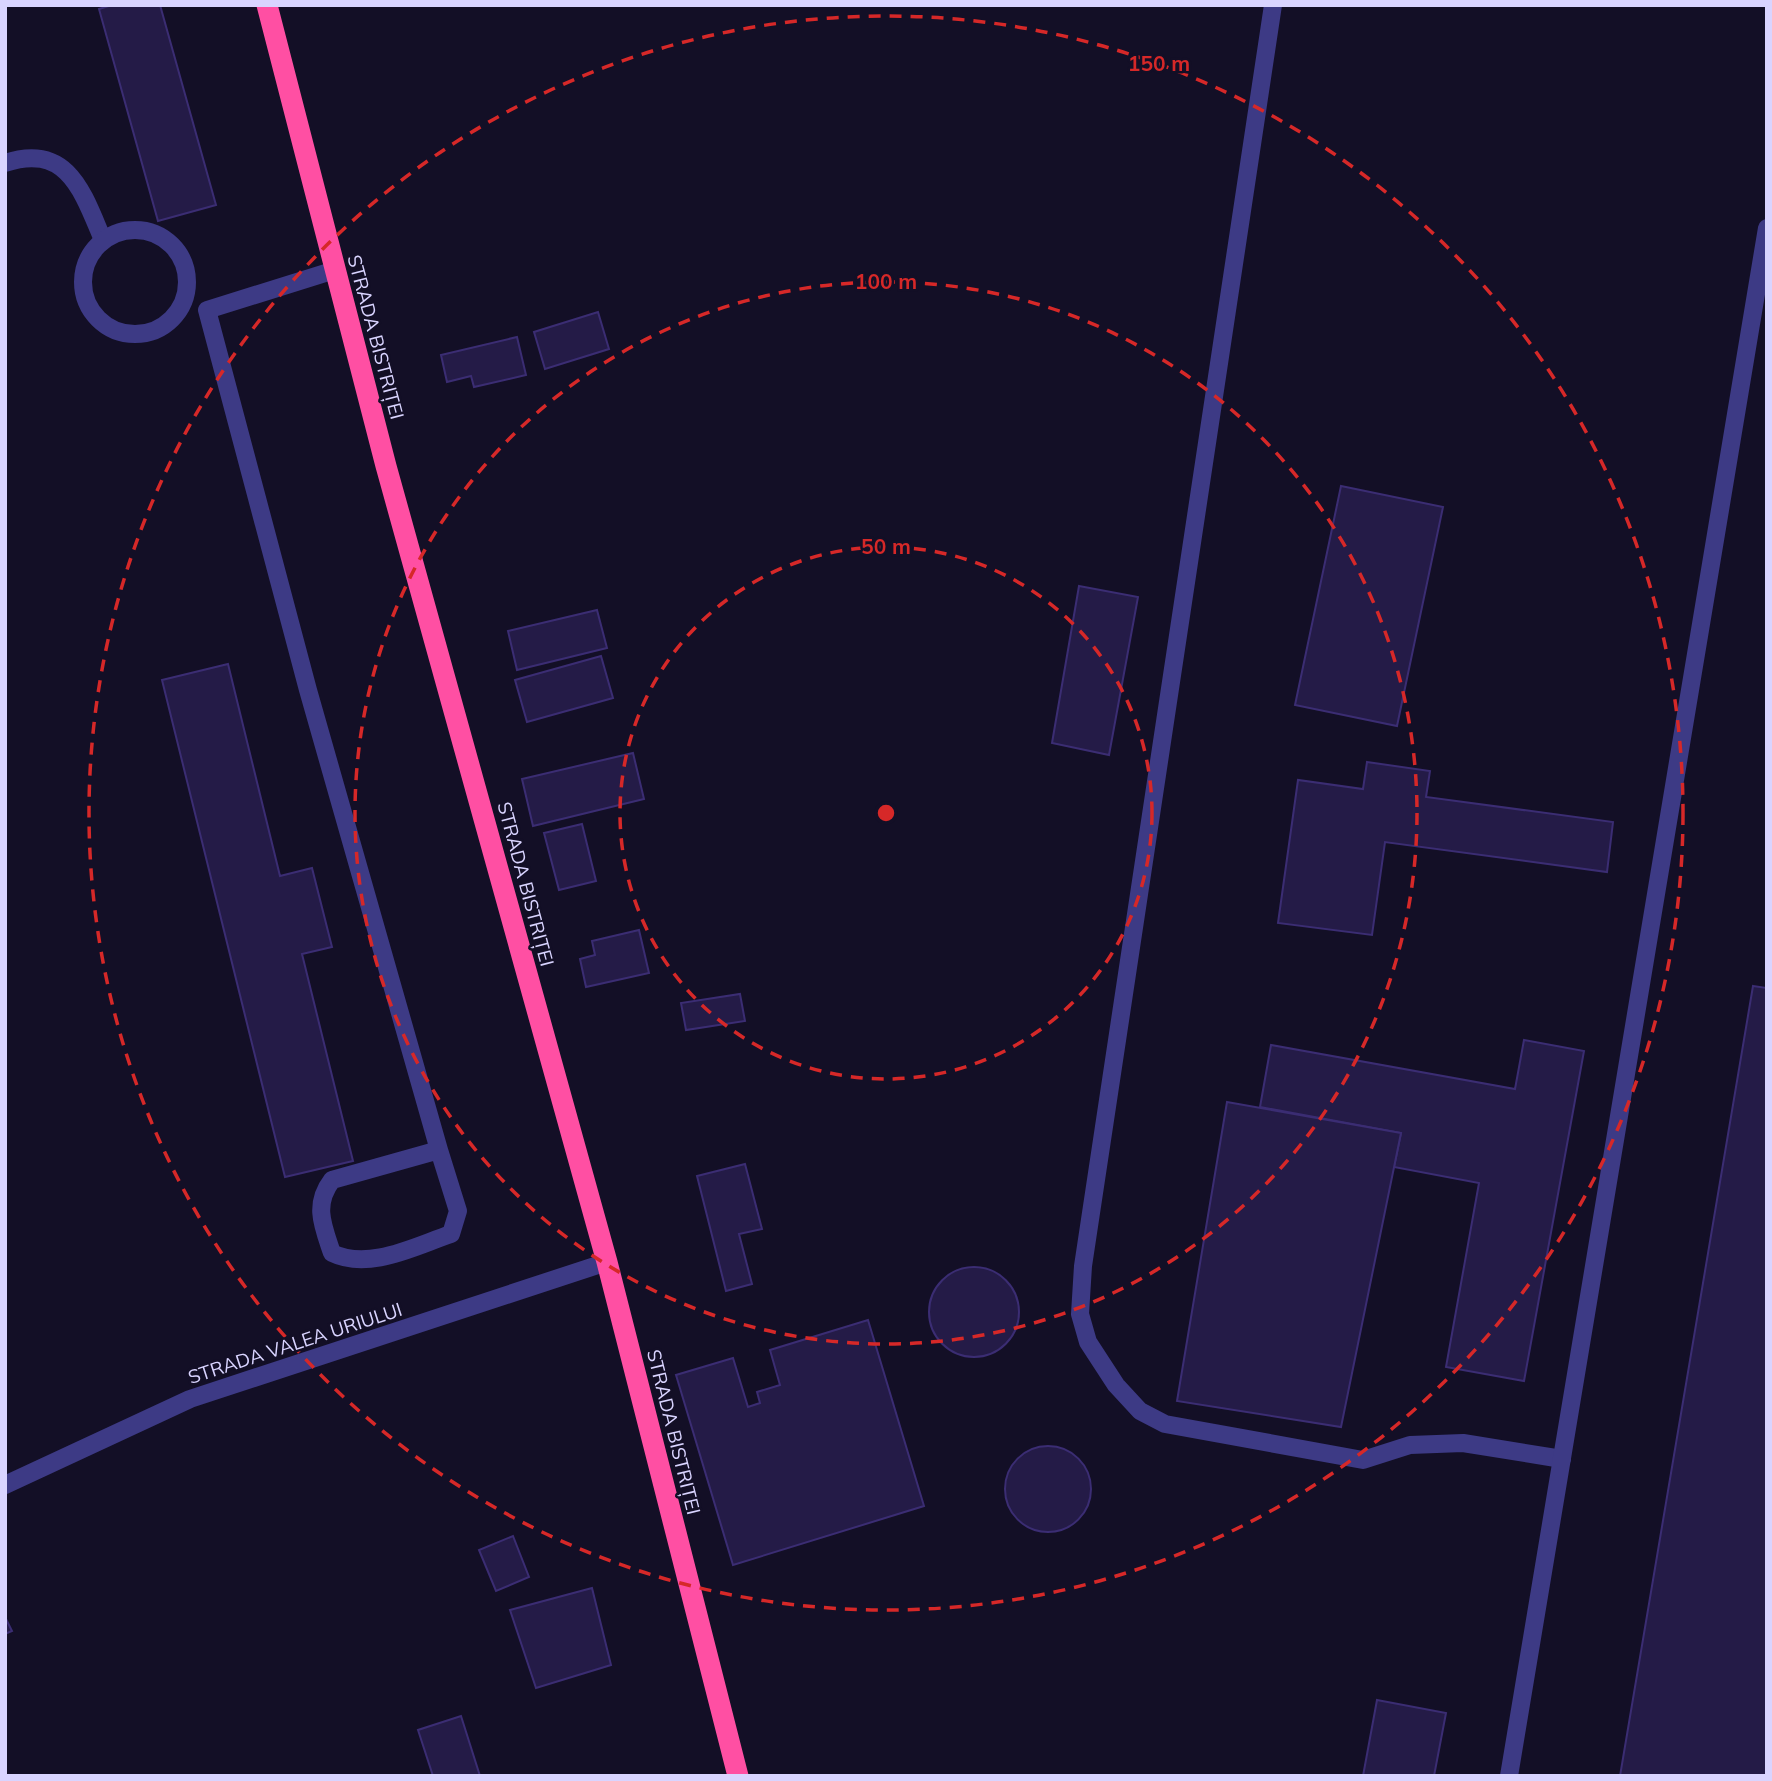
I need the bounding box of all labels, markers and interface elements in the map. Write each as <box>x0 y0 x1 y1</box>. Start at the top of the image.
text: 150 m <box>1128 50 1190 76</box>
street label: STRADA BISTRIȚEI <box>342 252 410 422</box>
text: 100 m <box>855 268 917 294</box>
text: 50 m <box>861 533 911 559</box>
street label: STRADA BISTRIȚEI <box>492 799 560 969</box>
centre of rings <box>874 801 898 825</box>
street label: STRADA VALEA URIULUI <box>185 1297 405 1389</box>
street label: STRADA BISTRIȚEI <box>641 1347 706 1517</box>

